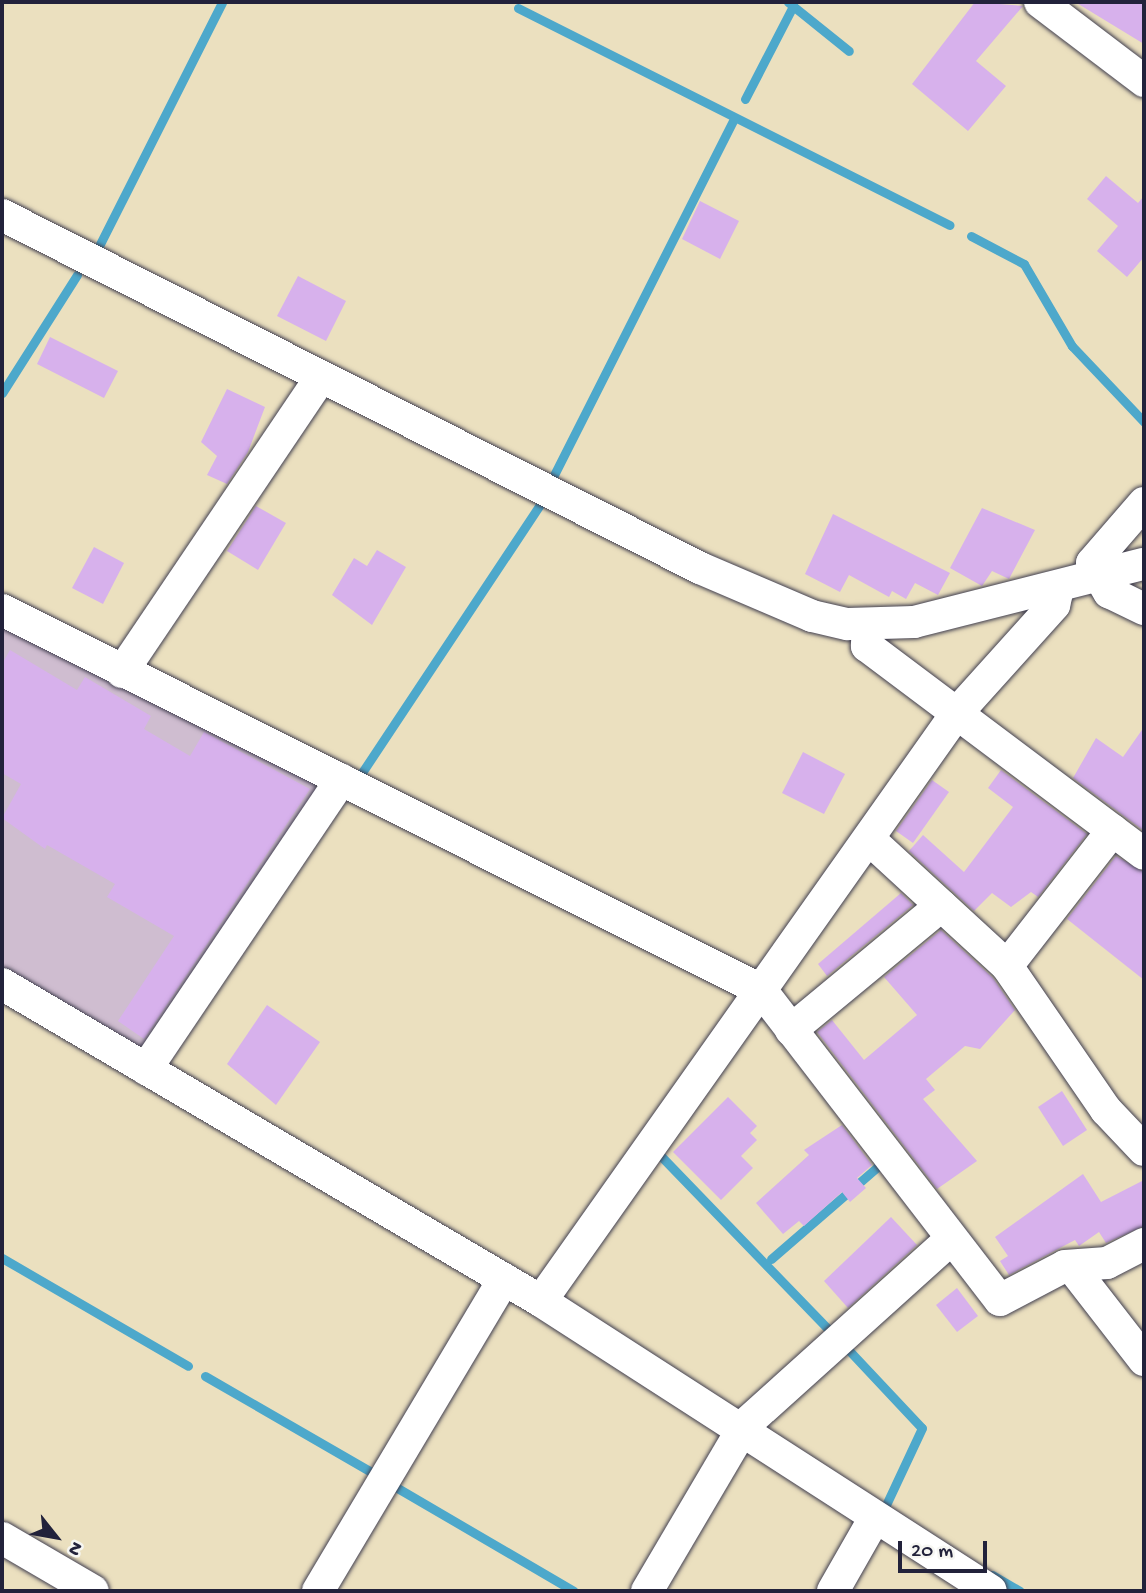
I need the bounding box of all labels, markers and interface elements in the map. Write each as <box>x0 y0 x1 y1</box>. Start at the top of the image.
north arrow <box>21 1502 91 1572</box>
scale bar <box>901 1526 990 1570</box>
text: N <box>61 1537 87 1559</box>
text: 20 m <box>911 1540 953 1565</box>

